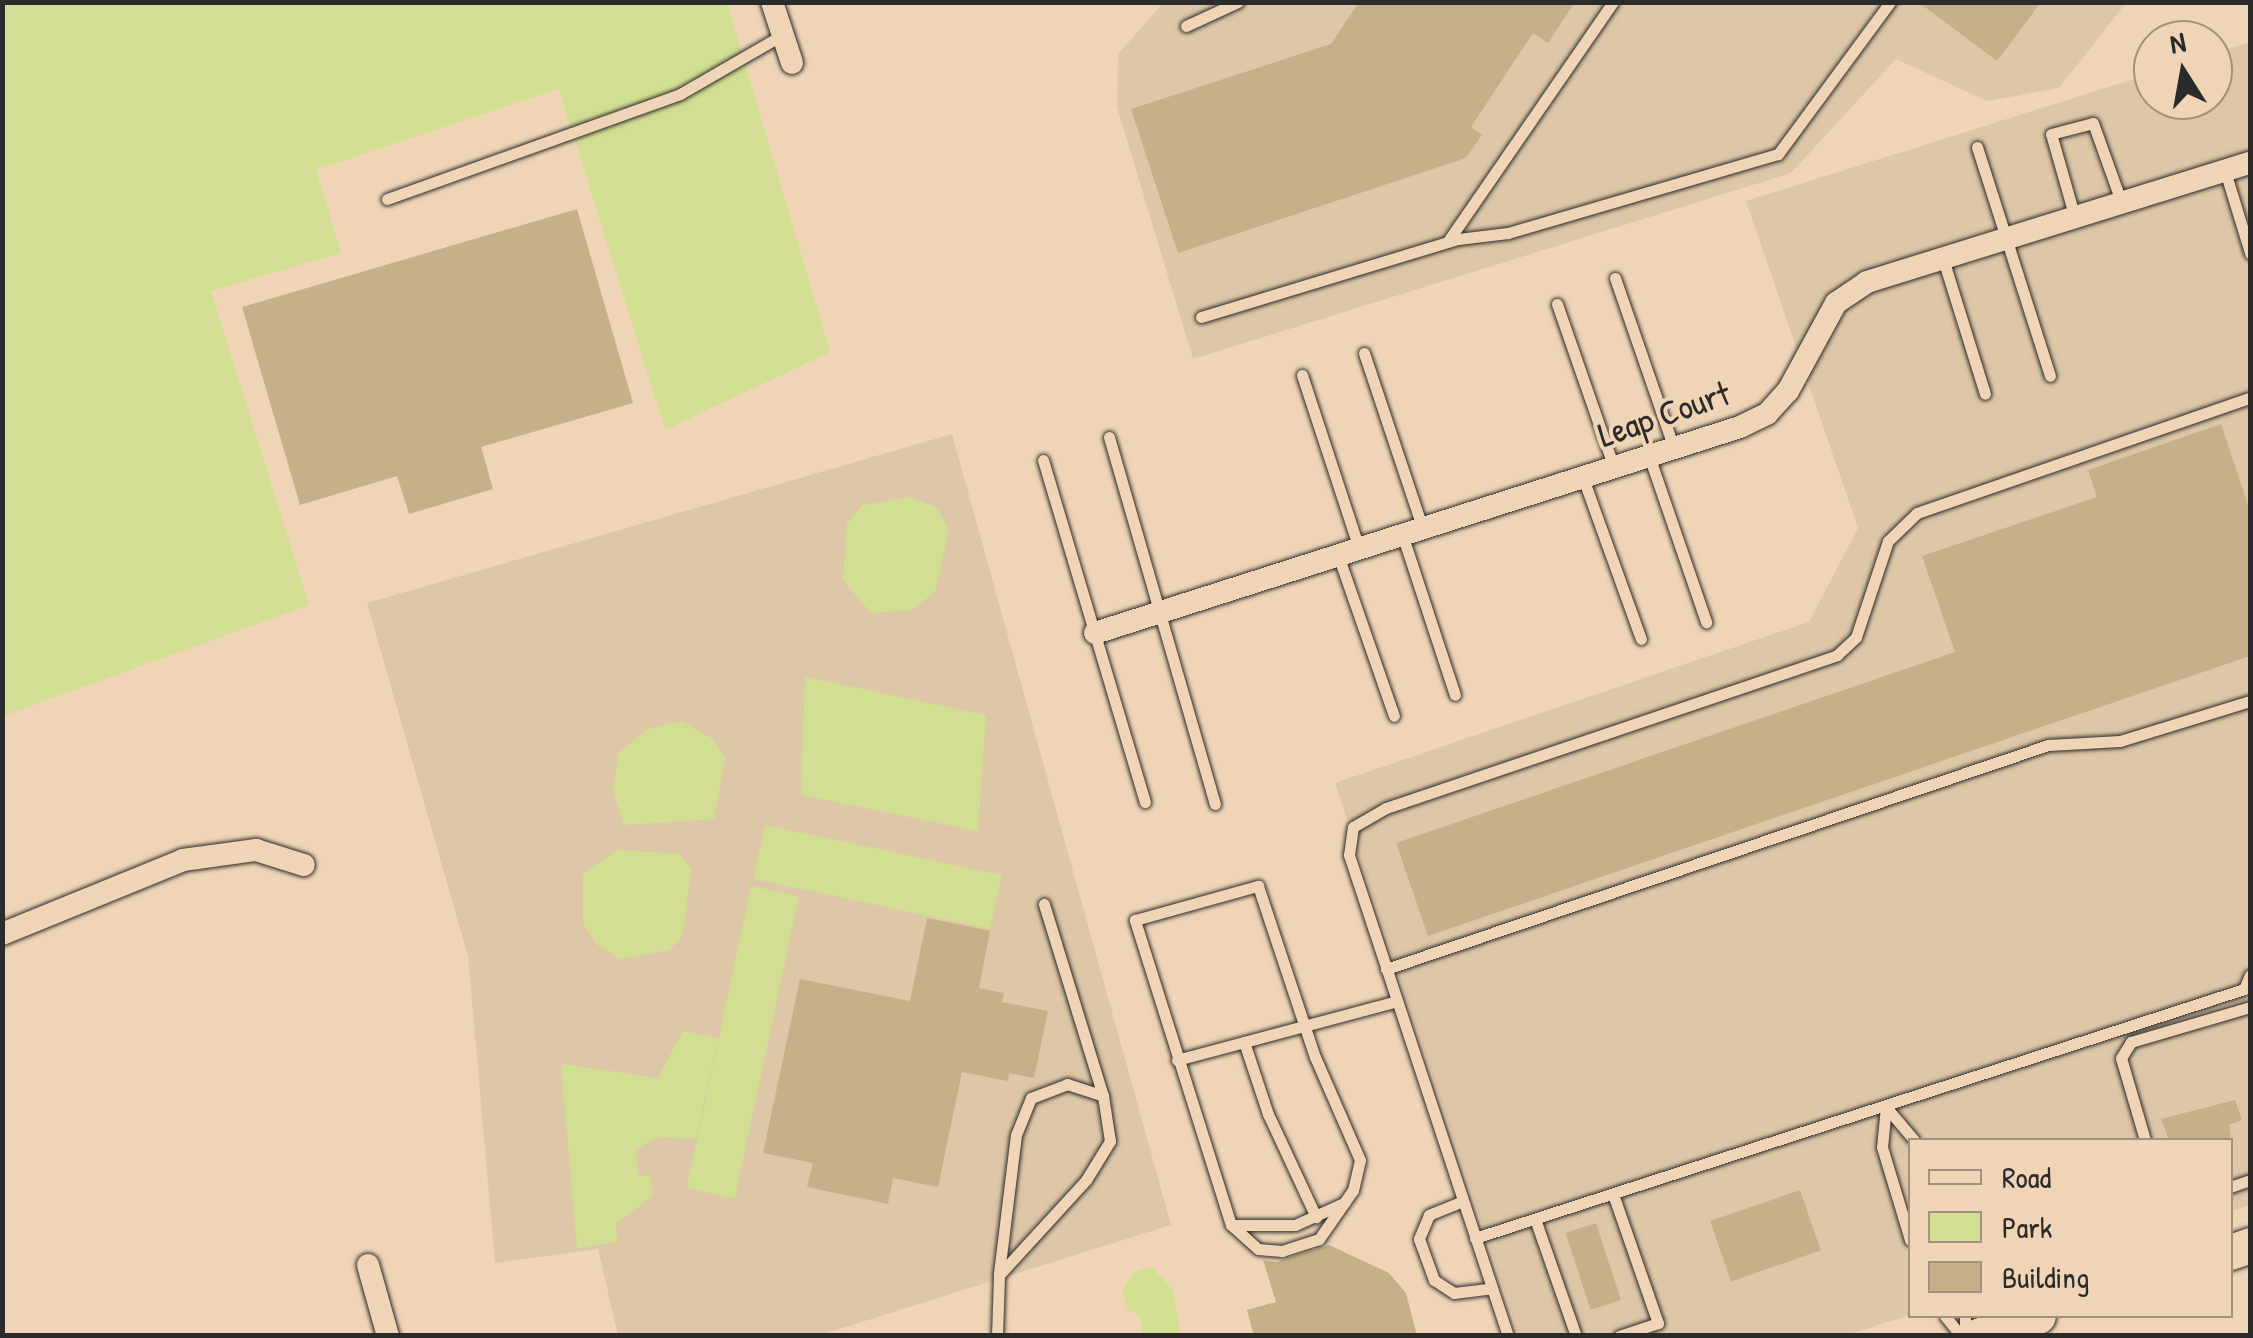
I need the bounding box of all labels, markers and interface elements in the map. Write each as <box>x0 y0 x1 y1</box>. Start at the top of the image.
north arrow <box>2133 20 2233 120</box>
text: N <box>2167 22 2189 63</box>
street label: Leap Court <box>1593 372 1735 456</box>
legend <box>1908 1138 2233 1318</box>
text: Road <box>2002 1157 2051 1197</box>
text: Park <box>2002 1207 2052 1247</box>
text: Building <box>2002 1257 2089 1297</box>

